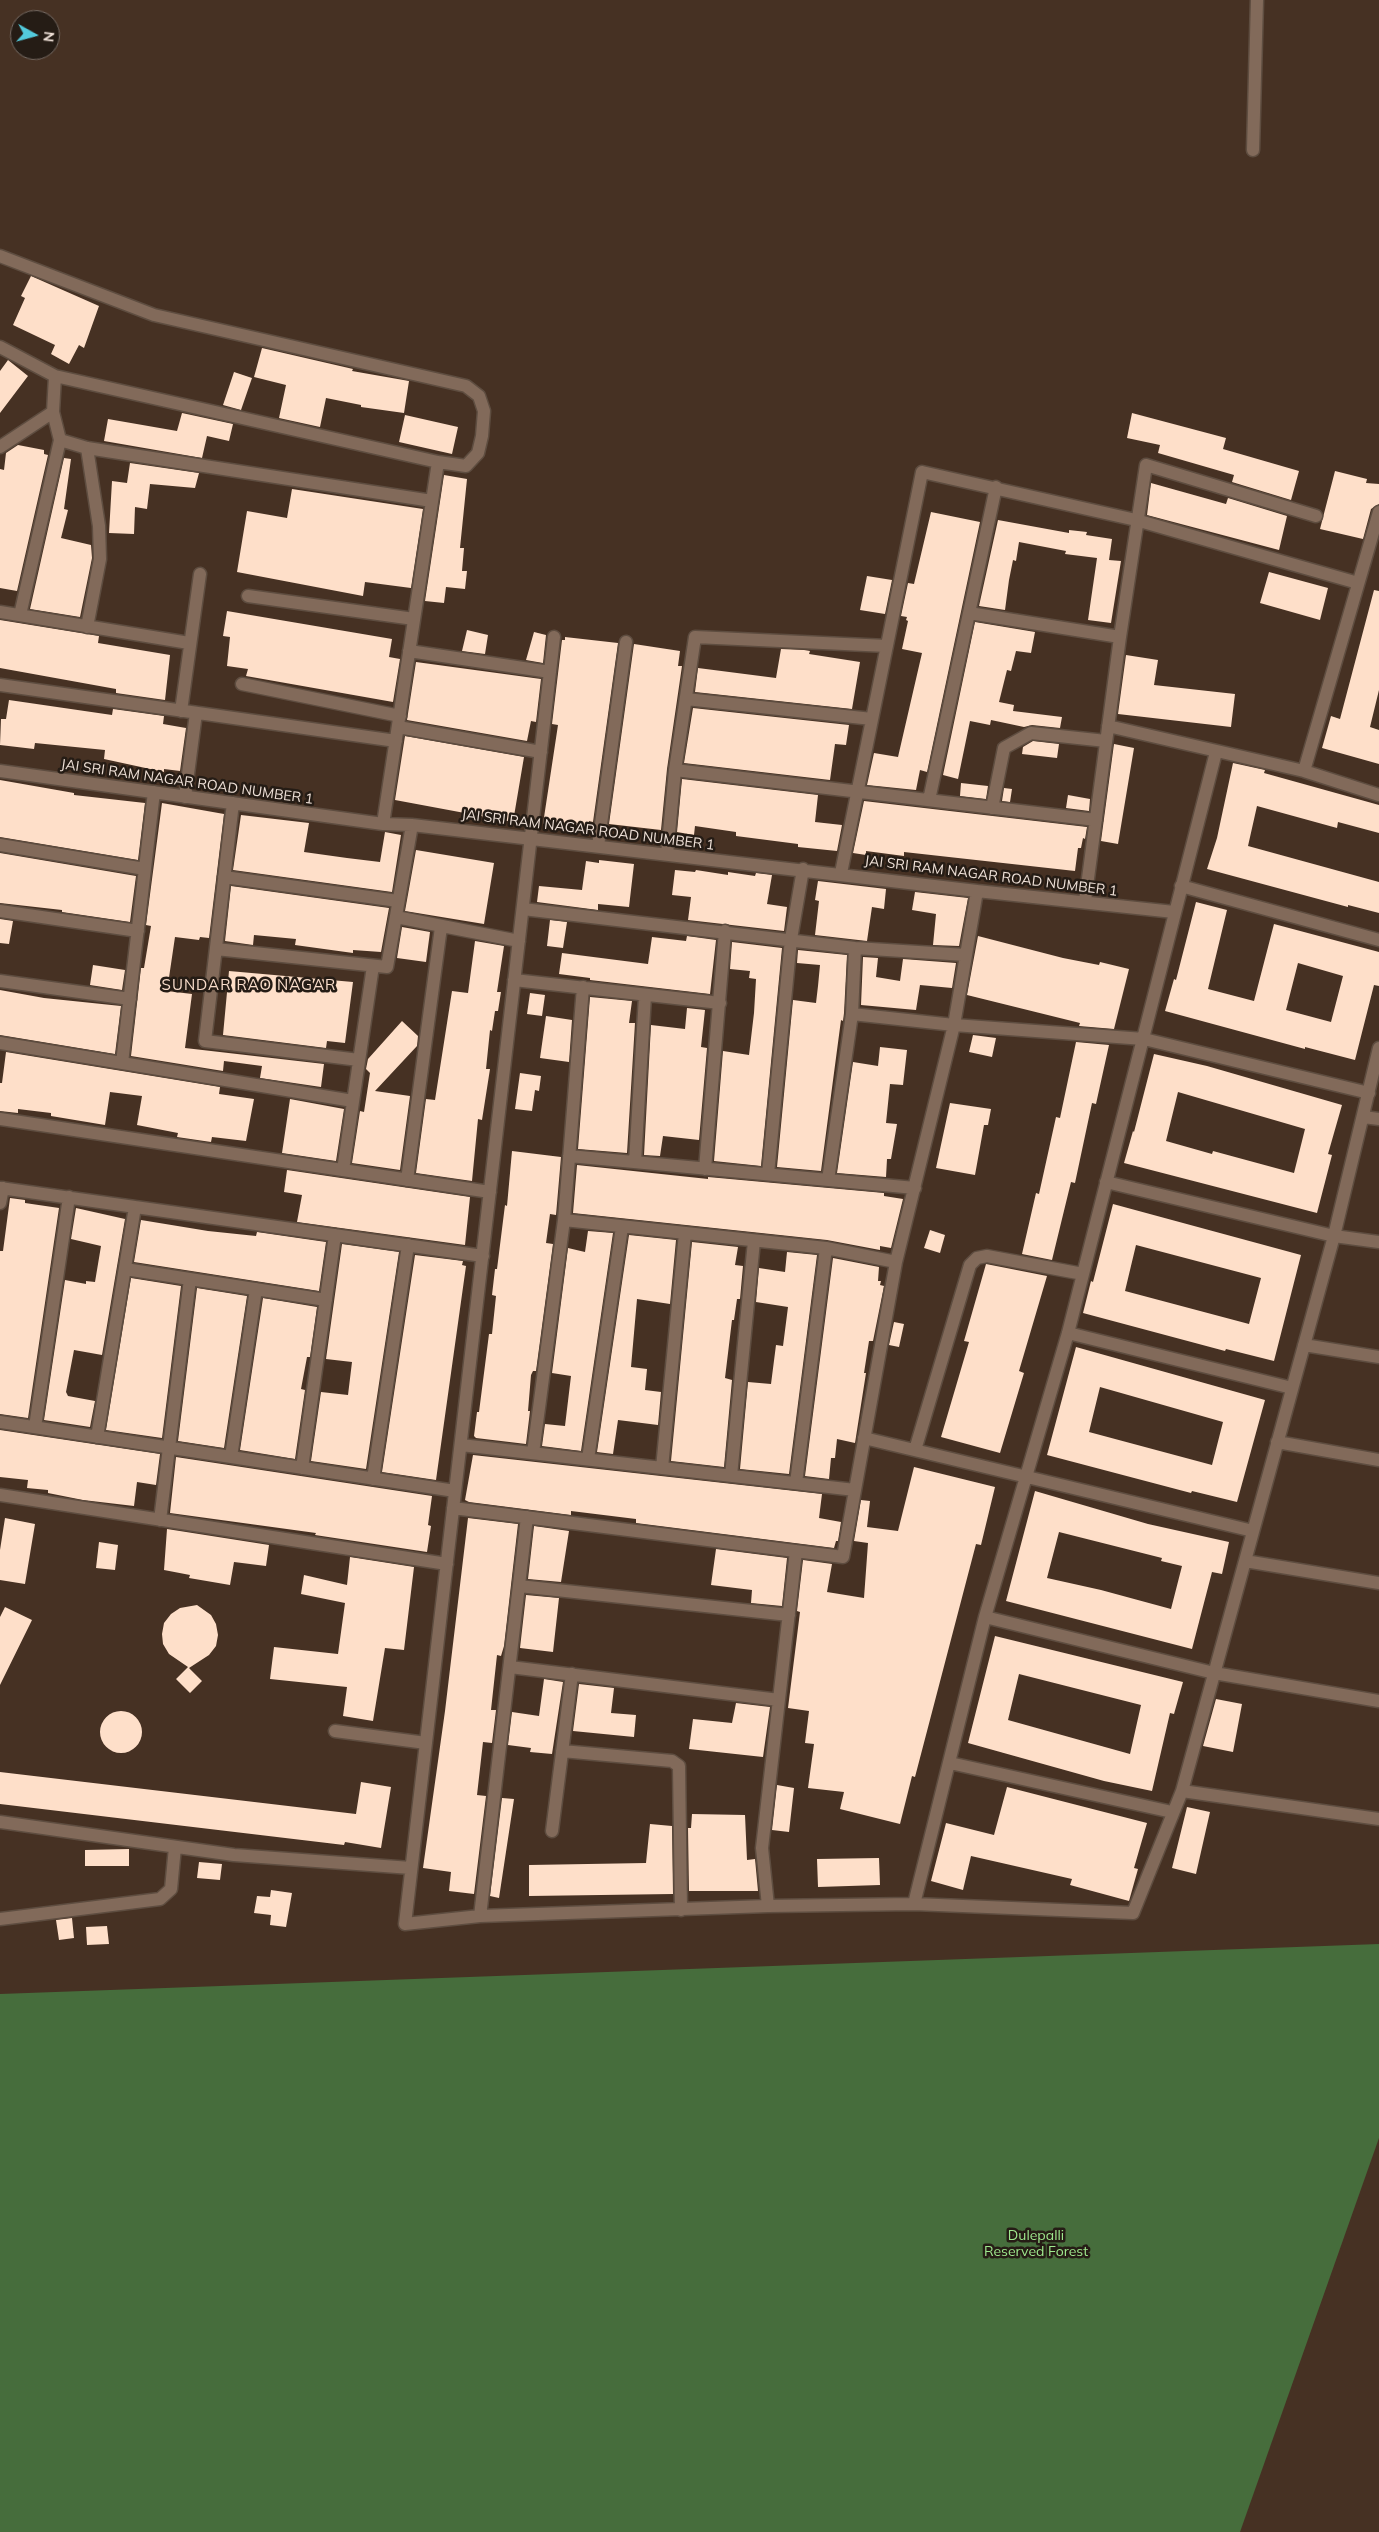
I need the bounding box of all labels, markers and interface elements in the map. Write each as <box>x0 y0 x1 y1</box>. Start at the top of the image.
north arrow <box>10 10 60 60</box>
text: N <box>39 30 58 43</box>
street label: JAI SRI RAM NAGAR ROAD NUMBER 1 <box>60 756 314 808</box>
street label: JAI SRI RAM NAGAR ROAD NUMBER 1 <box>461 806 715 854</box>
street label: JAI SRI RAM NAGAR ROAD NUMBER 1 <box>864 852 1118 900</box>
district label: SUNDAR RAO NAGAR <box>160 976 338 994</box>
park label: Dulepalli Reserved Forest <box>984 2228 1088 2260</box>

